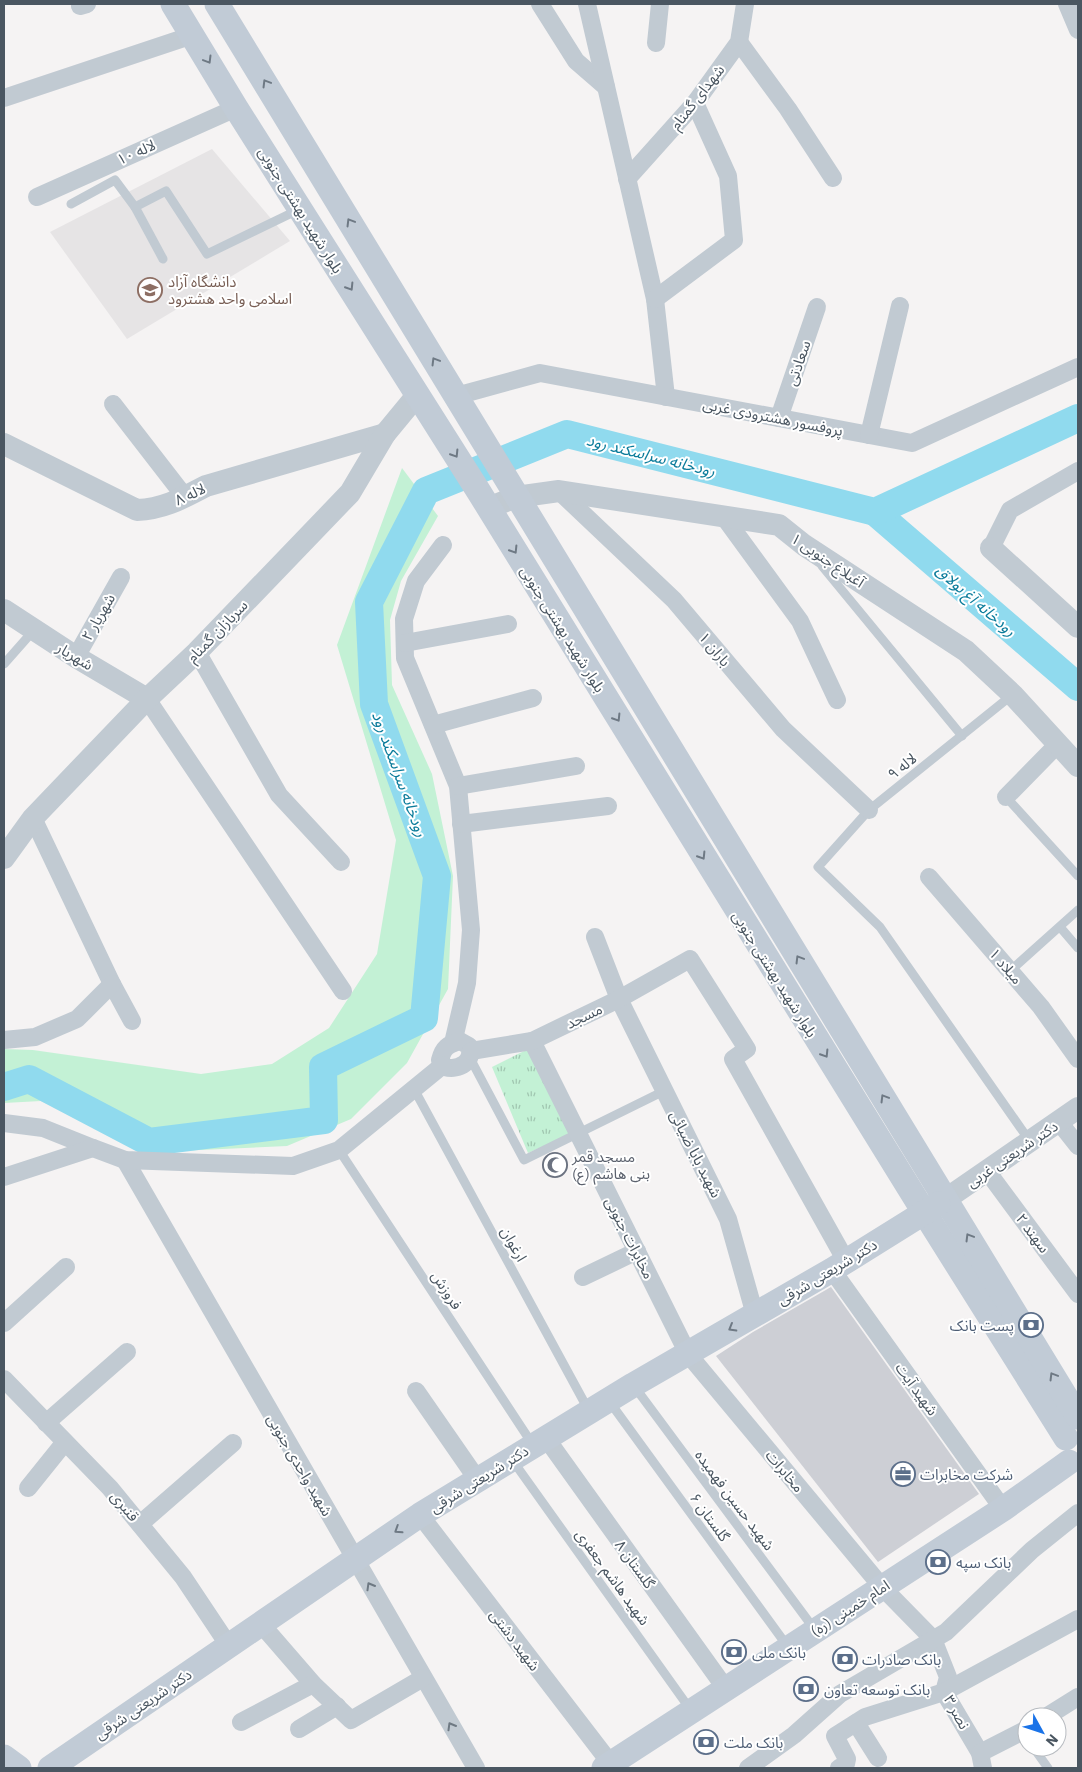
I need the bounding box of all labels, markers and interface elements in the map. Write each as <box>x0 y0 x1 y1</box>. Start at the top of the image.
one-way arrow <box>202 55 212 64</box>
street label: شهدای گمنام <box>666 60 730 135</box>
one-way arrow <box>262 80 272 89</box>
street label: لاله ۱۰ <box>114 135 158 169</box>
street label: بلوار شهید بهشتی جنوبی <box>254 143 348 277</box>
one-way arrow <box>347 219 357 228</box>
place label: دانشگاه آزاد اسلامی واحد هشترود <box>168 272 292 308</box>
school or university icon: دانشگاه آزاد اسلامی واحد هشترود <box>137 277 163 303</box>
one-way arrow <box>343 282 353 291</box>
street label: سعادتی <box>781 338 815 388</box>
one-way arrow <box>431 357 441 366</box>
street label: پروفسور هشترودی غربی <box>701 394 845 441</box>
water label: رودخانه سراسکند رود <box>585 429 718 481</box>
one-way arrow <box>448 448 458 457</box>
street label: لاله ۸ <box>171 479 209 509</box>
street label: آغبلاغ جنوبی ۱ <box>786 528 869 594</box>
one-way arrow <box>508 544 517 553</box>
water label: رودخانه آغ بولاق <box>930 560 1020 643</box>
street label: بلوار شهید بهشتی جنوبی <box>516 562 610 696</box>
street label: شهریار ۲ <box>77 590 119 644</box>
street label: سربازان گمنام <box>182 596 253 668</box>
street label: باران ۱ <box>695 628 735 670</box>
street label: شهریار <box>52 637 97 674</box>
water label: رودخانه سراسکند رود <box>368 709 432 840</box>
one-way arrow <box>611 712 621 721</box>
street label: لاله ۹ <box>884 749 920 783</box>
one-way arrow <box>696 851 706 860</box>
street label: بلوار شهید بهشتی جنوبی <box>728 907 822 1041</box>
street label: میلاد ۱ <box>985 944 1027 988</box>
one-way arrow <box>796 956 806 965</box>
street label: مسجد <box>563 999 605 1033</box>
one-way arrow <box>818 1048 828 1057</box>
one-way arrow <box>881 1094 891 1103</box>
street label: شهيد بابا ضيائی <box>666 1107 726 1201</box>
street label: دکتر شریعتی غربی <box>963 1116 1061 1192</box>
place label: مسجد قمر بنی هاشم (ع) <box>571 1147 650 1186</box>
mosque icon: مسجد قمر بنی هاشم (ع) <box>542 1152 568 1178</box>
street label: مخابرات جنوبی <box>601 1194 659 1282</box>
street label: سهند ۲ <box>1012 1209 1054 1257</box>
street label: ارغوان <box>497 1223 531 1265</box>
one-way arrow <box>965 1233 975 1242</box>
street label: دکتر شریعتی شرقی <box>774 1235 880 1309</box>
street label: فروزش <box>427 1267 467 1313</box>
bank icon: پست بانک <box>1018 1312 1044 1338</box>
place label: پست بانک <box>950 1316 1014 1336</box>
one-way arrow <box>729 1322 738 1332</box>
street label: شهید آیت <box>891 1359 943 1419</box>
one-way arrow <box>1050 1372 1059 1381</box>
street label: شهید واحدی جنوبی <box>263 1411 337 1520</box>
street label: دکتر شریعتی شرقی <box>426 1441 532 1517</box>
street label: شهيد حسین فهمیده <box>691 1446 779 1554</box>
street label: مخابرات <box>762 1446 808 1496</box>
office icon: شرکت مخابرات <box>890 1461 916 1487</box>
place label: شرکت مخابرات <box>920 1465 1013 1484</box>
street label: قنبری <box>107 1487 143 1525</box>
street label: گلستان ۶ <box>686 1489 735 1546</box>
one-way arrow <box>395 1523 404 1533</box>
street label: شهيد هاشم جعفری <box>570 1525 655 1630</box>
street label: گلستان ۸ <box>611 1536 660 1593</box>
bank icon: بانک سپه <box>925 1549 951 1575</box>
place label: بانک سپه <box>956 1553 1011 1573</box>
street label: امام خمینی (ره) <box>807 1575 894 1642</box>
one-way arrow <box>366 1582 376 1591</box>
street label: شهید دشتی <box>486 1606 544 1675</box>
bank icon: بانک ملی <box>721 1639 747 1665</box>
place label: بانک ملی <box>752 1643 806 1662</box>
bank icon: بانک صادرات <box>832 1646 858 1672</box>
place label: بانک صادرات <box>862 1650 941 1669</box>
street label: دکتر شریعتی شرقی <box>91 1664 195 1744</box>
bank icon: بانک توسعه تعاون <box>793 1676 819 1702</box>
place label: بانک توسعه تعاون <box>824 1680 930 1699</box>
street label: نصر ۳ <box>940 1691 974 1733</box>
north arrow <box>1017 1707 1067 1757</box>
one-way arrow <box>448 1723 458 1732</box>
bank icon: بانک ملت <box>693 1729 719 1755</box>
text: N <box>1042 1731 1062 1750</box>
place label: بانک ملت <box>724 1733 783 1752</box>

